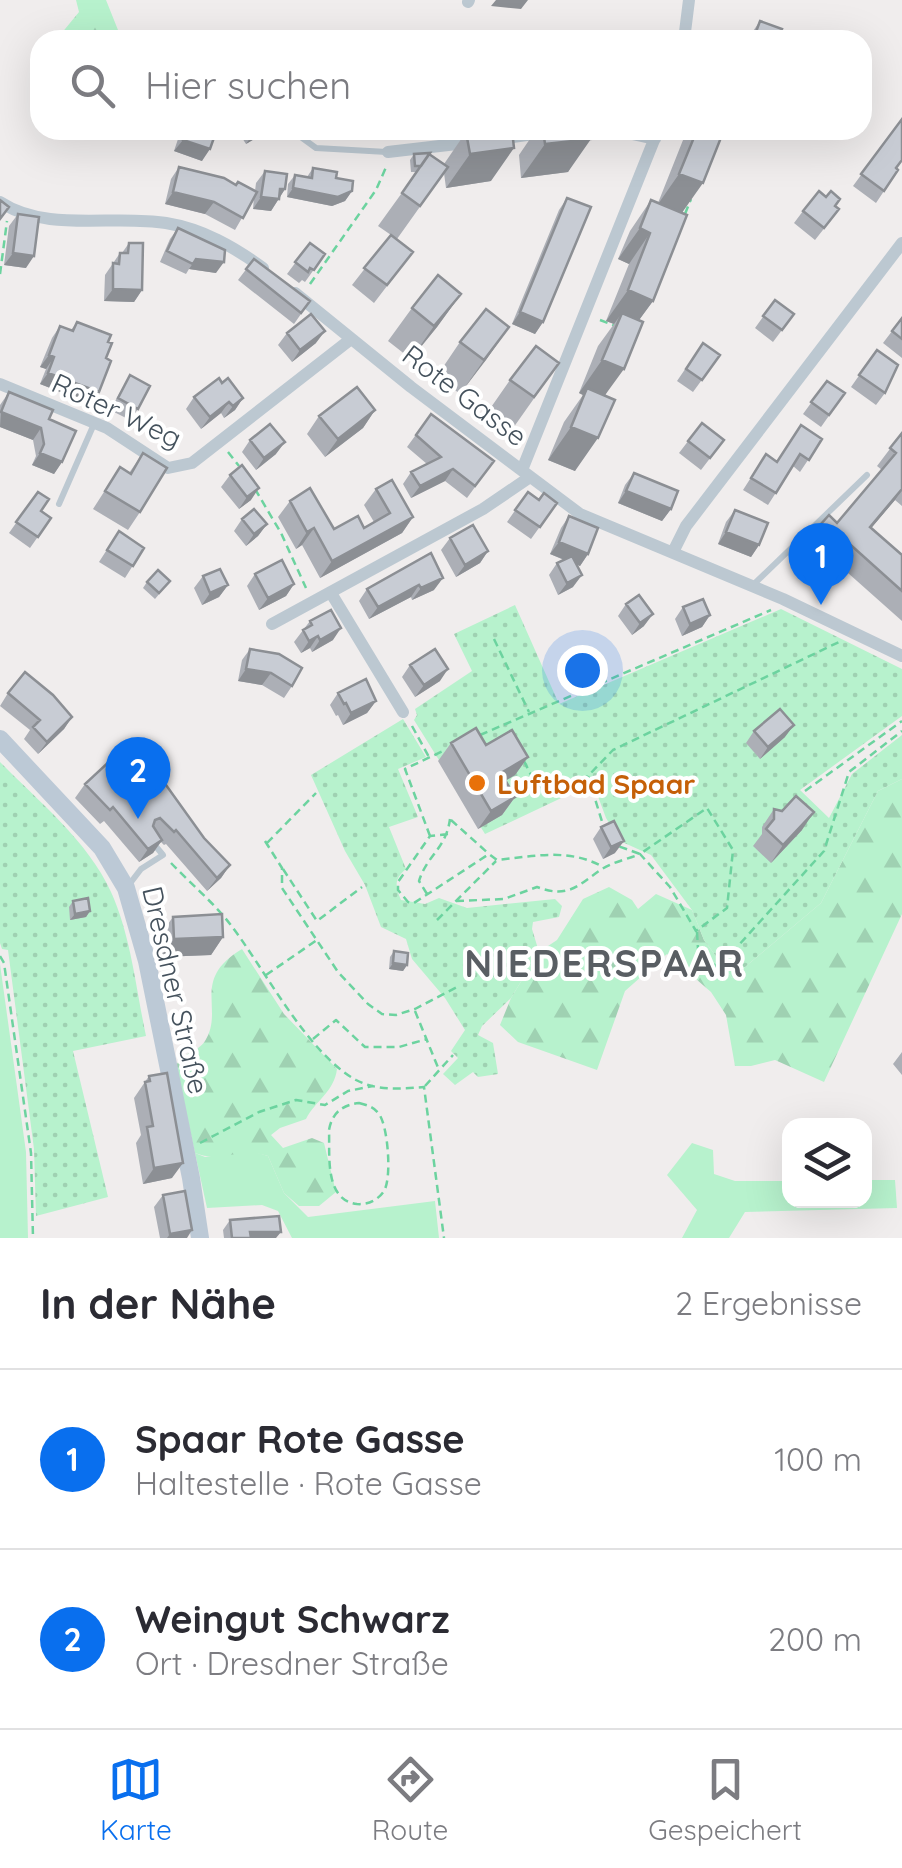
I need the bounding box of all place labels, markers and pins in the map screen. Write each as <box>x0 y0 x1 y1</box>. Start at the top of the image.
pin: 1 <box>788 522 854 605</box>
pin: 2 <box>106 736 170 819</box>
place label: Luftbad Spaar <box>497 766 695 801</box>
marker: Luftbad Spaar <box>466 772 488 794</box>

